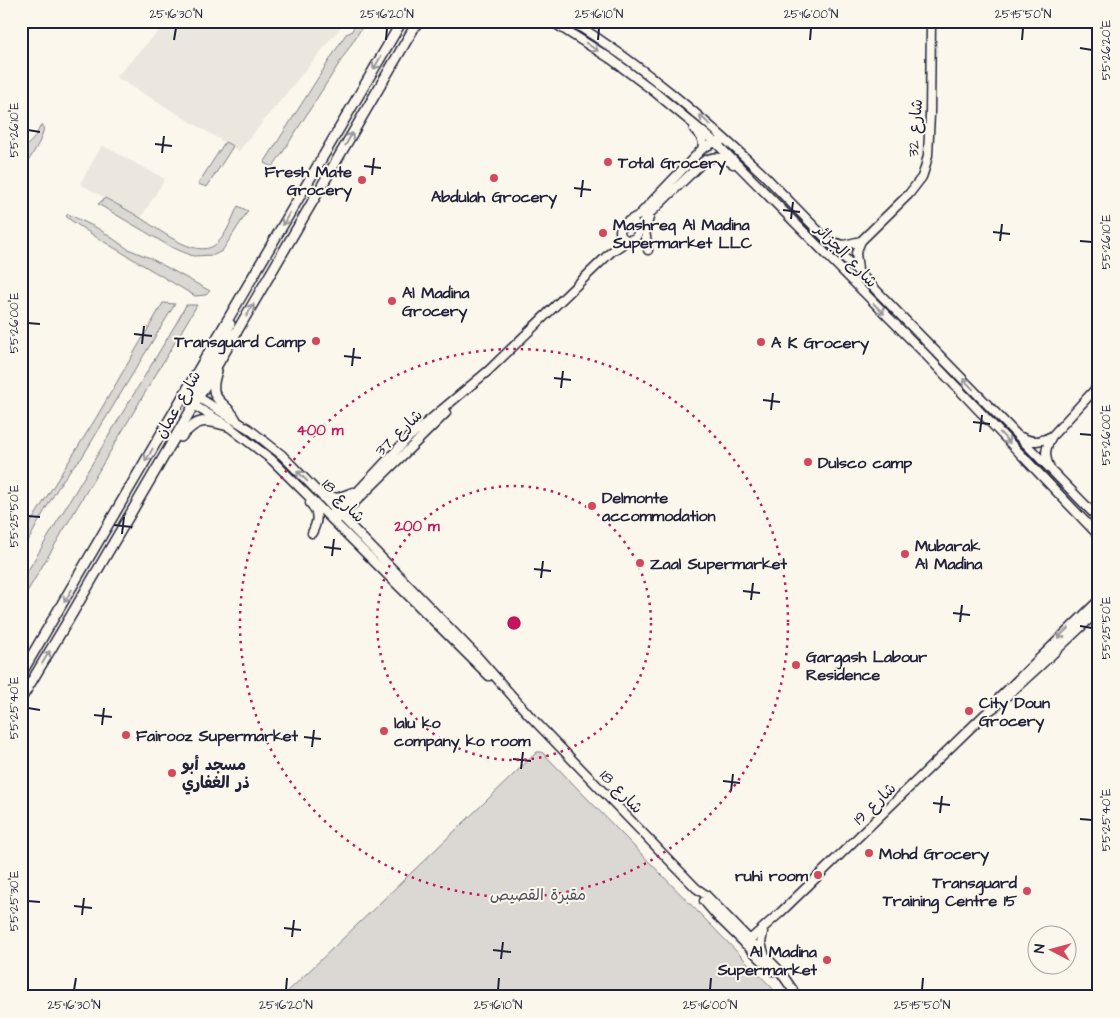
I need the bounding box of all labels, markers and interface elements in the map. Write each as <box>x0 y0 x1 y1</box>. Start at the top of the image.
text: 25°16'30"N <box>149 6 203 23</box>
text: 25°16'20"N <box>360 6 414 23</box>
text: 25°16'10"N <box>575 6 624 23</box>
text: 25°16'00"N <box>784 6 839 23</box>
text: 25°15'50"N <box>995 6 1052 23</box>
text: 55°26'20"E <box>1098 20 1115 80</box>
one-way arrow <box>585 42 599 52</box>
one-way arrow <box>371 56 381 70</box>
street label: شارع 32 <box>902 98 928 158</box>
text: 55°26'10"E <box>6 102 23 158</box>
one-way arrow <box>698 114 711 126</box>
one-way arrow <box>345 133 355 147</box>
place label: Total Grocery <box>617 152 726 175</box>
marker: Total Grocery <box>602 156 614 168</box>
place label: Fresh Mate Grocery <box>265 161 352 202</box>
marker: Abdulah Grocery <box>488 172 500 184</box>
marker: Fresh Mate Grocery <box>356 174 368 186</box>
place label: Abdulah Grocery <box>431 186 557 209</box>
one-way arrow <box>280 211 290 225</box>
place label: Mashreq Al Madina Supermarket LLC <box>612 214 753 254</box>
text: 55°26'10"E <box>1098 214 1115 270</box>
street label: شارع الجزائر <box>809 217 882 293</box>
marker: Mashreq Al Madina Supermarket LLC <box>597 227 609 239</box>
place label: Al Madina Grocery <box>402 282 470 323</box>
text: 55°26'00"E <box>6 292 23 354</box>
marker: Al Madina Grocery <box>386 295 398 307</box>
one-way arrow <box>245 303 255 318</box>
one-way arrow <box>873 303 886 315</box>
place label: Transguard Camp <box>173 331 306 355</box>
place label: A K Grocery <box>771 332 869 355</box>
marker: Transguard Camp <box>310 335 322 347</box>
marker: A K Grocery <box>755 336 767 348</box>
street label: شارع عمان <box>150 366 206 443</box>
one-way arrow <box>962 378 974 390</box>
street label: شارع 37 <box>370 404 428 461</box>
text: 55°26'00"E <box>1098 404 1115 466</box>
text: 400 m <box>297 420 344 441</box>
one-way arrow <box>999 432 1011 445</box>
one-way arrow <box>143 448 153 462</box>
place label: Dulsco camp <box>818 452 912 474</box>
marker: Dulsco camp <box>802 456 814 468</box>
one-way arrow <box>296 470 308 482</box>
street label: شارع 18 <box>317 474 370 528</box>
text: 55°25'50"E <box>6 485 23 547</box>
place label: Delmonte accommodation <box>601 487 716 527</box>
marker: Delmonte accommodation <box>586 500 598 512</box>
text: 200 m <box>393 516 440 537</box>
place label: Mubarak Al Madina <box>915 535 983 575</box>
marker: Mubarak Al Madina <box>899 548 911 560</box>
place label: Zaal Supermarket <box>650 553 787 575</box>
marker: Zaal Supermarket <box>634 557 646 569</box>
one-way arrow <box>62 588 72 602</box>
text: 55°25'50"E <box>1098 597 1115 659</box>
centre of rings <box>505 614 523 632</box>
one-way arrow <box>1057 627 1070 639</box>
place label: Gargash Labour Residence <box>806 646 927 686</box>
one-way arrow <box>42 650 52 664</box>
marker: Gargash Labour Residence <box>790 659 802 671</box>
text: 55°25'40"E <box>6 677 23 739</box>
place label: City Doun Grocery <box>979 692 1050 733</box>
marker: City Doun Grocery <box>963 705 975 717</box>
place label: lalu ko company ko room <box>394 712 531 753</box>
place label: Fairooz Supermarket <box>136 725 299 747</box>
marker: lalu ko company ko room <box>378 725 390 737</box>
marker: Fairooz Supermarket <box>120 729 132 741</box>
place label: مسجد أبو ذر الغفاري <box>181 754 250 795</box>
street label: شارع 18 <box>595 765 648 819</box>
marker: مسجد أبو ذر الغفاري <box>166 767 178 779</box>
street label: شارع 19 <box>848 778 901 830</box>
text: 55°25'40"E <box>1098 789 1115 851</box>
place label: Mohd Grocery <box>879 843 989 866</box>
marker: Mohd Grocery <box>863 847 875 859</box>
place label: ruhi room <box>735 865 809 887</box>
marker: ruhi room <box>812 869 824 881</box>
text: 55°25'30"E <box>6 871 23 931</box>
place label: Transguard Training Centre 15 <box>882 872 1018 914</box>
park label: مقبرة القصيص <box>490 884 586 906</box>
marker: Transguard Training Centre 15 <box>1021 885 1033 897</box>
north arrow <box>1028 926 1078 976</box>
place label: Al Madina Supermarket <box>717 941 818 981</box>
text: N <box>1030 943 1050 954</box>
marker: Al Madina Supermarket <box>821 954 833 966</box>
text: 25°16'30"N <box>47 997 101 1014</box>
text: 25°16'20"N <box>259 997 313 1014</box>
text: 25°16'10"N <box>474 997 523 1014</box>
text: 25°16'00"N <box>683 997 738 1014</box>
text: 25°15'50"N <box>894 997 951 1014</box>

